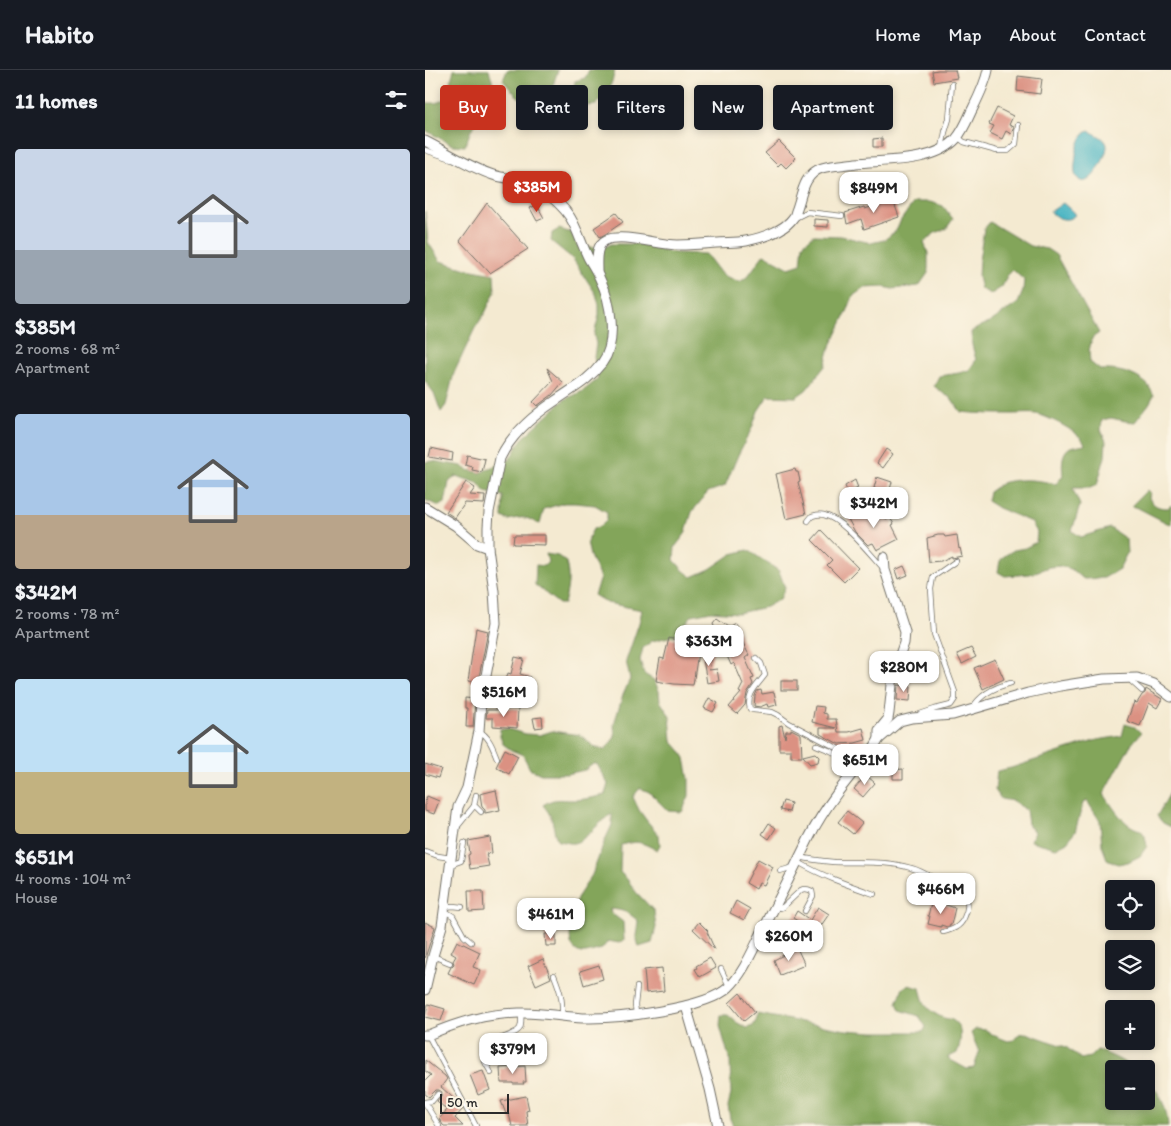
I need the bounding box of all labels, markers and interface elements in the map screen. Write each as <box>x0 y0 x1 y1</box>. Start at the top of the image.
text: Habito <box>25 20 94 49</box>
text: Home <box>875 24 921 46</box>
text: Map <box>949 24 982 46</box>
text: About <box>1010 24 1056 46</box>
text: Contact <box>1084 24 1146 46</box>
chip: Buy <box>440 85 506 130</box>
chip: Rent <box>516 85 588 130</box>
chip: Filters <box>598 85 684 130</box>
chip: New <box>694 85 763 130</box>
chip: Apartment <box>773 85 893 130</box>
icon: filters <box>382 86 410 114</box>
text: 11 homes <box>15 88 98 113</box>
pin: $385M <box>502 170 572 213</box>
pin: $849M <box>839 172 909 214</box>
text: $385M <box>514 177 560 196</box>
text: $849M <box>850 178 898 197</box>
icon: home <box>168 181 258 271</box>
text: $385M <box>15 314 76 339</box>
text: 2 rooms · 68 m² <box>15 339 120 358</box>
text: Apartment <box>15 358 90 377</box>
icon: home <box>168 446 258 536</box>
pin: $342M <box>839 486 909 529</box>
text: $342M <box>850 493 898 512</box>
text: $342M <box>15 579 77 604</box>
text: 2 rooms · 78 m² <box>15 604 120 623</box>
text: Apartment <box>15 623 90 642</box>
pin: $363M <box>674 624 744 667</box>
text: $363M <box>686 631 732 650</box>
pin: $280M <box>869 650 939 693</box>
text: $280M <box>880 657 928 676</box>
pin: $516M <box>469 676 539 718</box>
text: $516M <box>482 682 526 701</box>
icon: home <box>168 711 258 801</box>
pin: $651M <box>830 744 900 786</box>
text: $651M <box>843 750 887 769</box>
text: $651M <box>15 844 74 869</box>
text: 4 rooms · 104 m² <box>15 869 131 888</box>
pin: $466M <box>906 872 976 915</box>
text: $466M <box>917 879 965 898</box>
map controls <box>1105 880 1155 1110</box>
button: locate <box>1105 880 1155 930</box>
text: House <box>15 888 58 907</box>
pin: $461M <box>516 898 586 940</box>
text: $461M <box>528 904 574 923</box>
pin: $260M <box>754 920 824 962</box>
text: $260M <box>765 926 813 945</box>
button: layers <box>1105 940 1155 990</box>
button: + <box>1105 1000 1155 1050</box>
pin: $379M <box>478 1032 548 1075</box>
text: $379M <box>490 1039 536 1058</box>
button: − <box>1105 1060 1155 1110</box>
scale bar <box>440 1091 509 1114</box>
text: 50 m <box>447 1094 478 1111</box>

